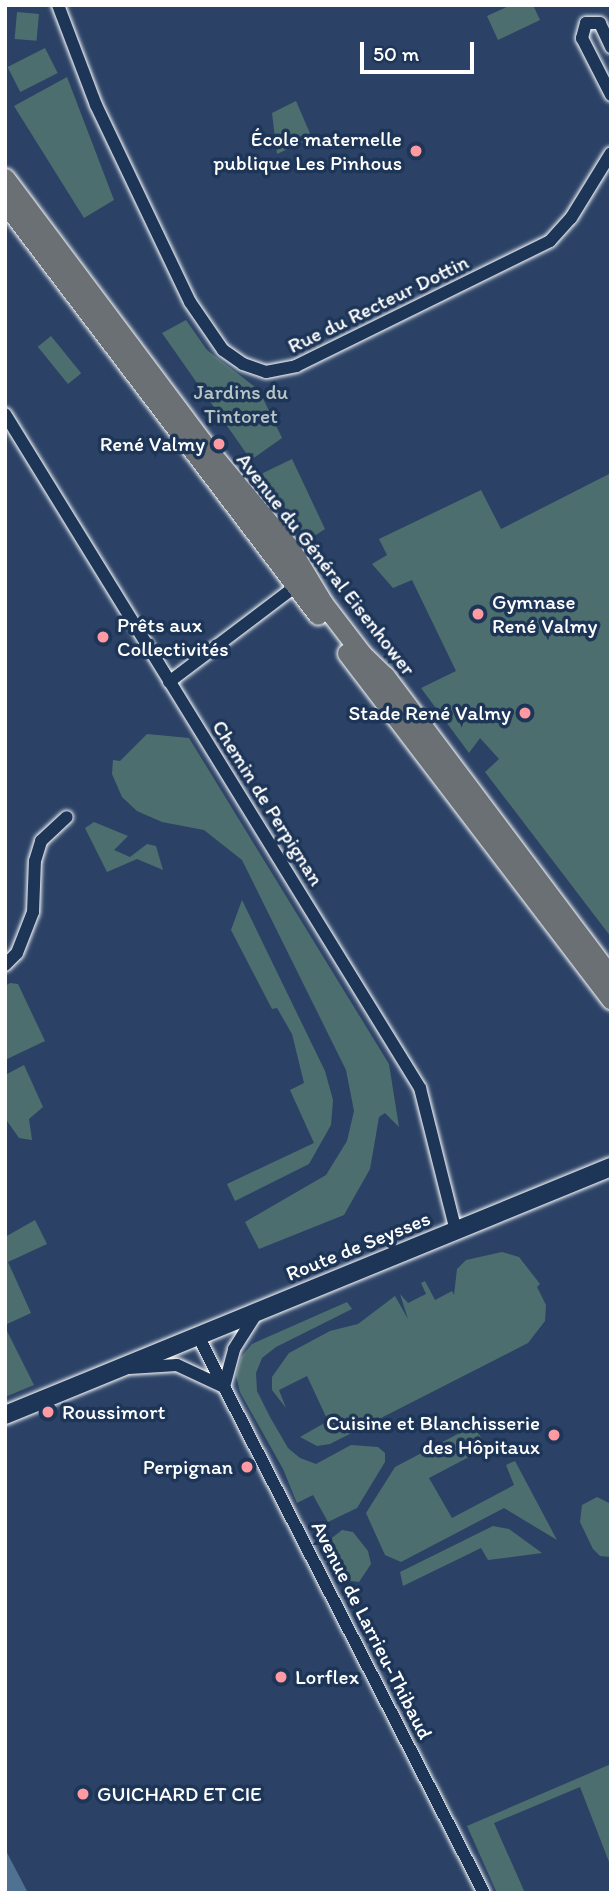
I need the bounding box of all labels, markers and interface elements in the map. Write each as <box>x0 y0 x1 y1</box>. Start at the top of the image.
scale bar <box>364 28 478 72</box>
text: 50 m <box>373 41 419 66</box>
place label: École maternelle publique Les Pinhous <box>213 126 402 176</box>
marker: École maternelle publique Les Pinhous <box>408 143 424 159</box>
street label: Rue du Recteur Dottin <box>283 249 473 359</box>
park label: Jardins du Tintoret <box>194 379 288 429</box>
place label: René Valmy <box>101 431 205 457</box>
marker: René Valmy <box>211 436 227 452</box>
street label: Avenue du Général Eisenhower <box>231 448 421 680</box>
place label: Gymnase René Valmy <box>492 589 596 639</box>
marker: Gymnase René Valmy <box>470 606 486 622</box>
place label: Prêts aux Collectivités <box>117 612 229 662</box>
marker: Prêts aux Collectivités <box>95 629 111 645</box>
place label: Stade René Valmy <box>350 700 511 726</box>
marker: Stade René Valmy <box>517 705 533 721</box>
street label: Chemin de Perpignan <box>207 716 329 890</box>
street label: Route de Seysses <box>282 1206 434 1286</box>
place label: Roussimort <box>62 1399 165 1425</box>
marker: Roussimort <box>40 1404 56 1420</box>
place label: Cuisine et Blanchisserie des Hôpitaux <box>326 1410 540 1460</box>
marker: Cuisine et Blanchisserie des Hôpitaux <box>546 1427 562 1443</box>
place label: Perpignan <box>143 1454 233 1480</box>
marker: Perpignan <box>239 1459 255 1475</box>
street label: Avenue de Larrieu-Thibaud <box>306 1516 438 1744</box>
place label: Lorflex <box>295 1664 359 1690</box>
marker: Lorflex <box>273 1669 289 1685</box>
place label: GUICHARD ET CIE <box>97 1781 264 1807</box>
marker: GUICHARD ET CIE <box>75 1786 91 1802</box>

